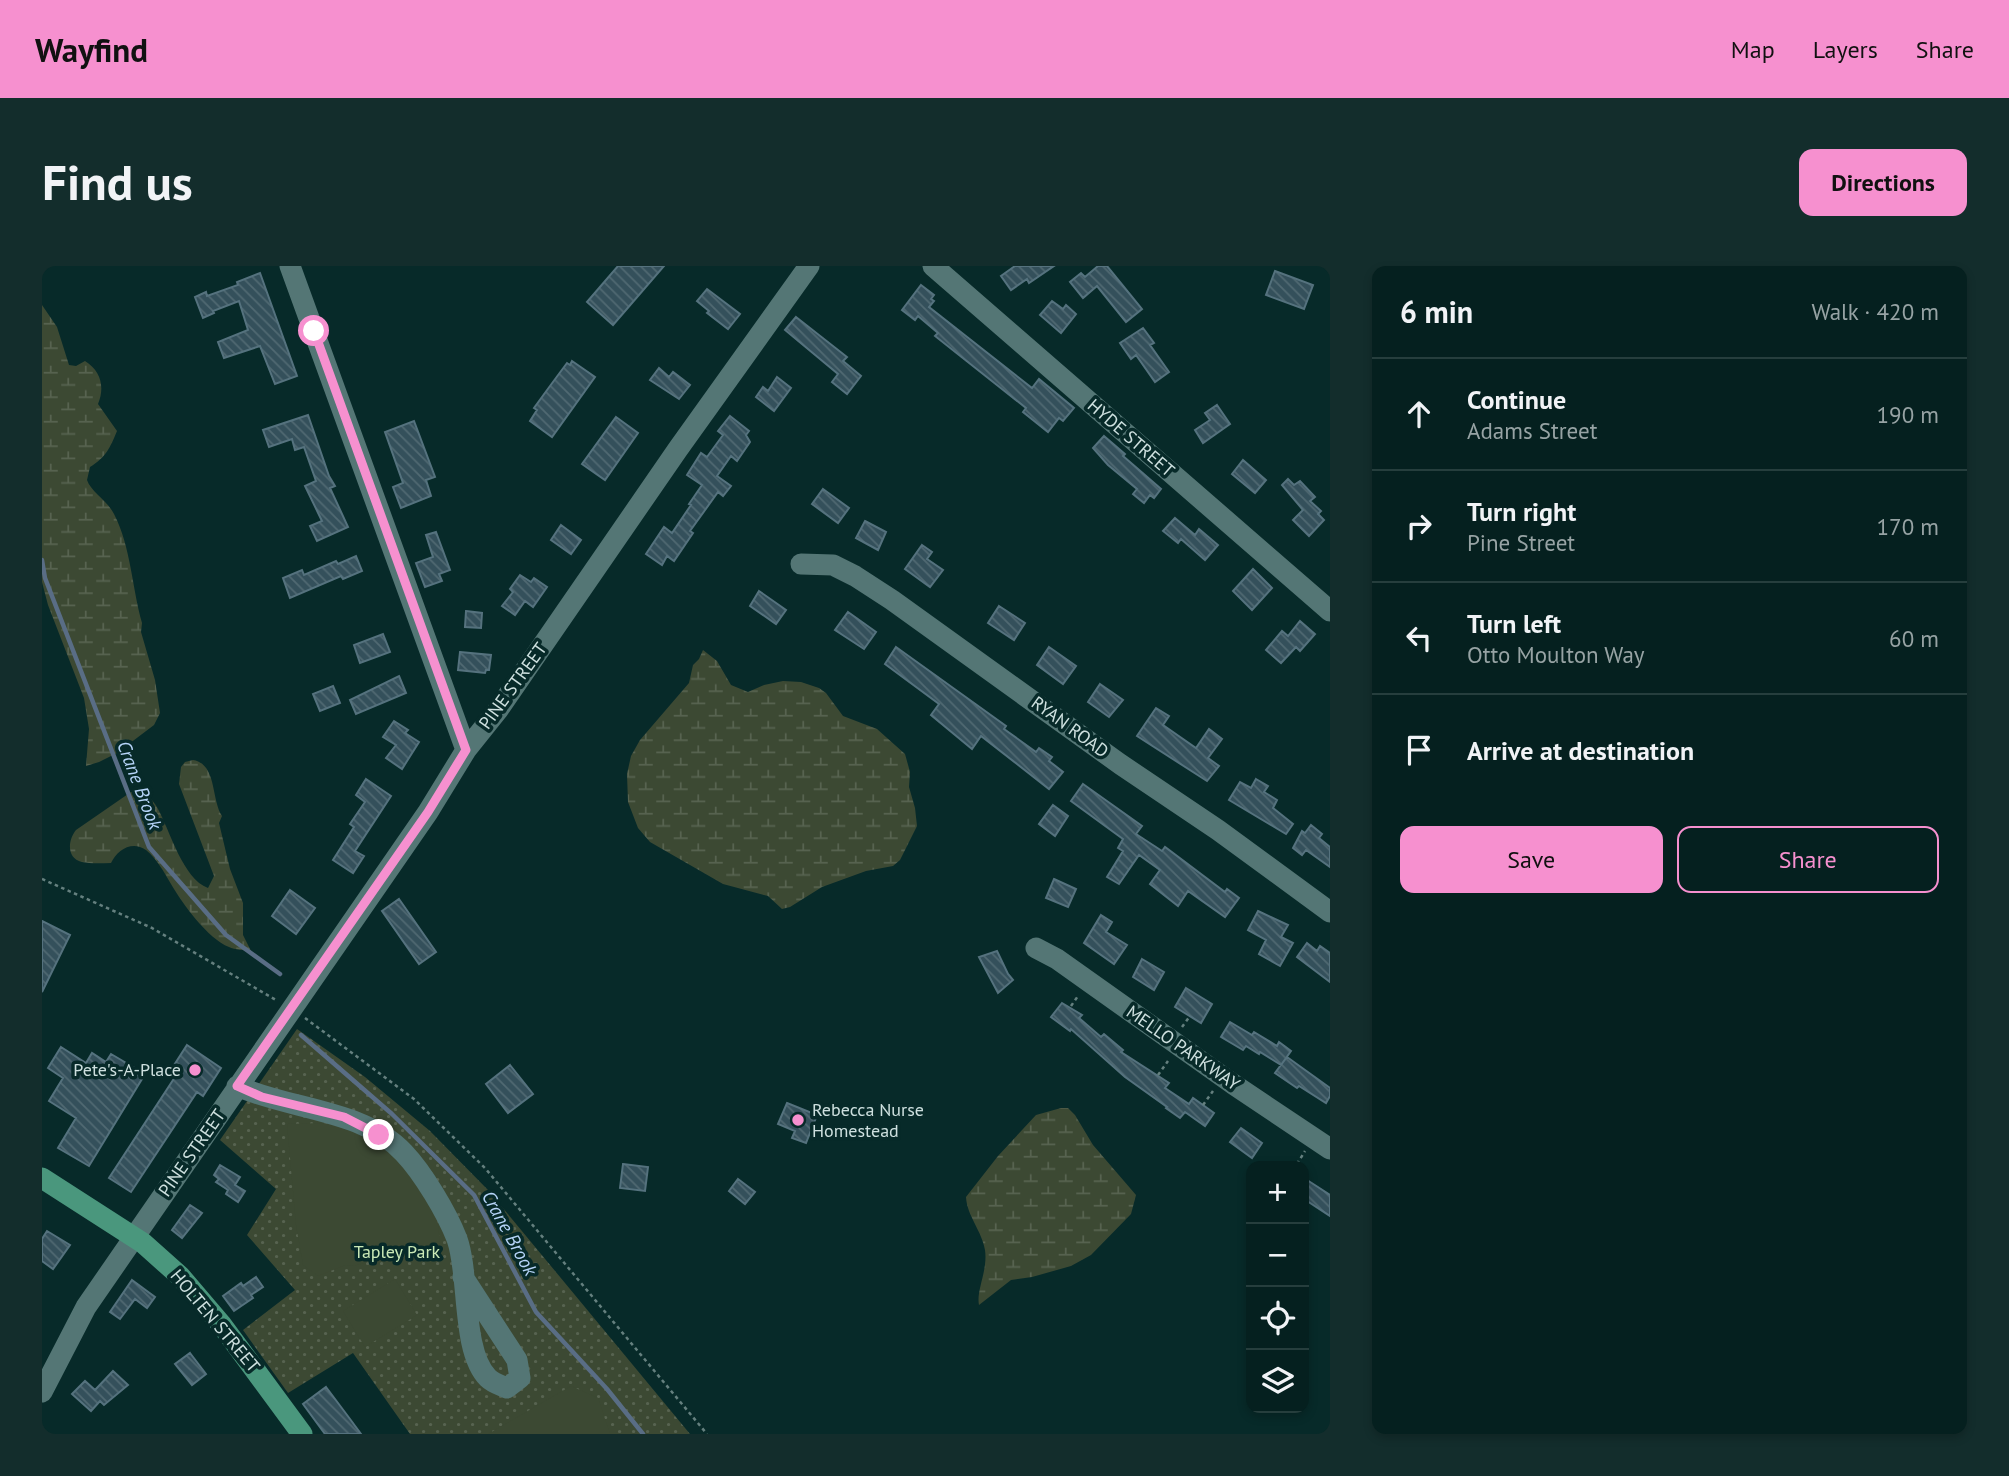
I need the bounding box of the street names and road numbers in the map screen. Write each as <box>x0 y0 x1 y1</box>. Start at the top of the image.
street label: HYDE STREET <box>1083 394 1180 482</box>
street label: PINE STREET <box>473 638 552 733</box>
street label: RYAN ROAD <box>1027 691 1113 762</box>
street label: MELLO PARKWAY <box>1122 1000 1244 1095</box>
street label: PINE STREET <box>153 1105 230 1201</box>
street label: HOLTEN STREET <box>166 1264 265 1377</box>

